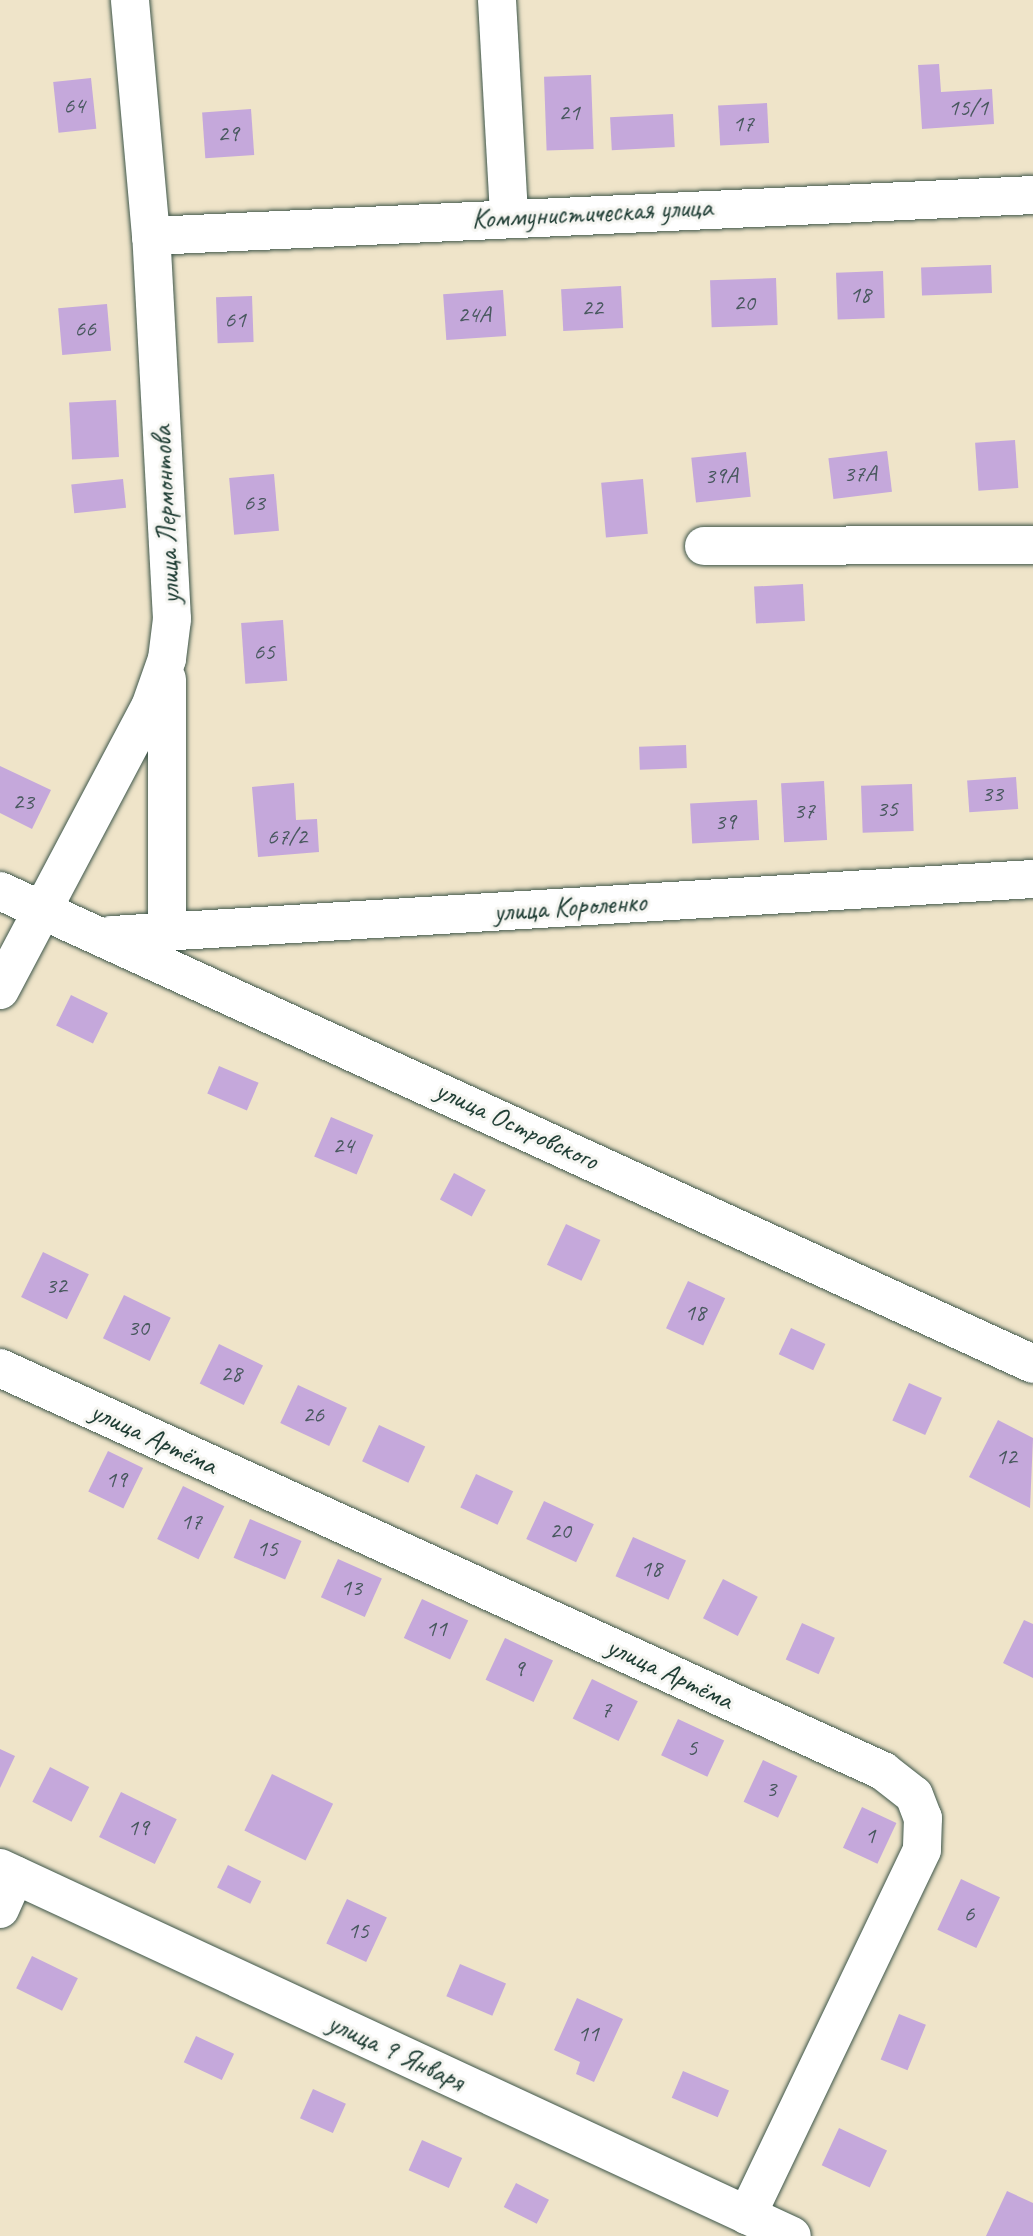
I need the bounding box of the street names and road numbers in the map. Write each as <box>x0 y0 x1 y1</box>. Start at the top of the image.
street label: Коммунистическая улица <box>470 190 714 236</box>
street label: улица Лермонтова <box>145 425 187 605</box>
street label: улица Короленко <box>493 885 647 929</box>
street label: улица Островского <box>429 1072 605 1178</box>
street label: улица Артёма <box>84 1394 224 1482</box>
street label: улица Артёма <box>600 1629 740 1717</box>
street label: улица 9 Января <box>323 2006 469 2098</box>

